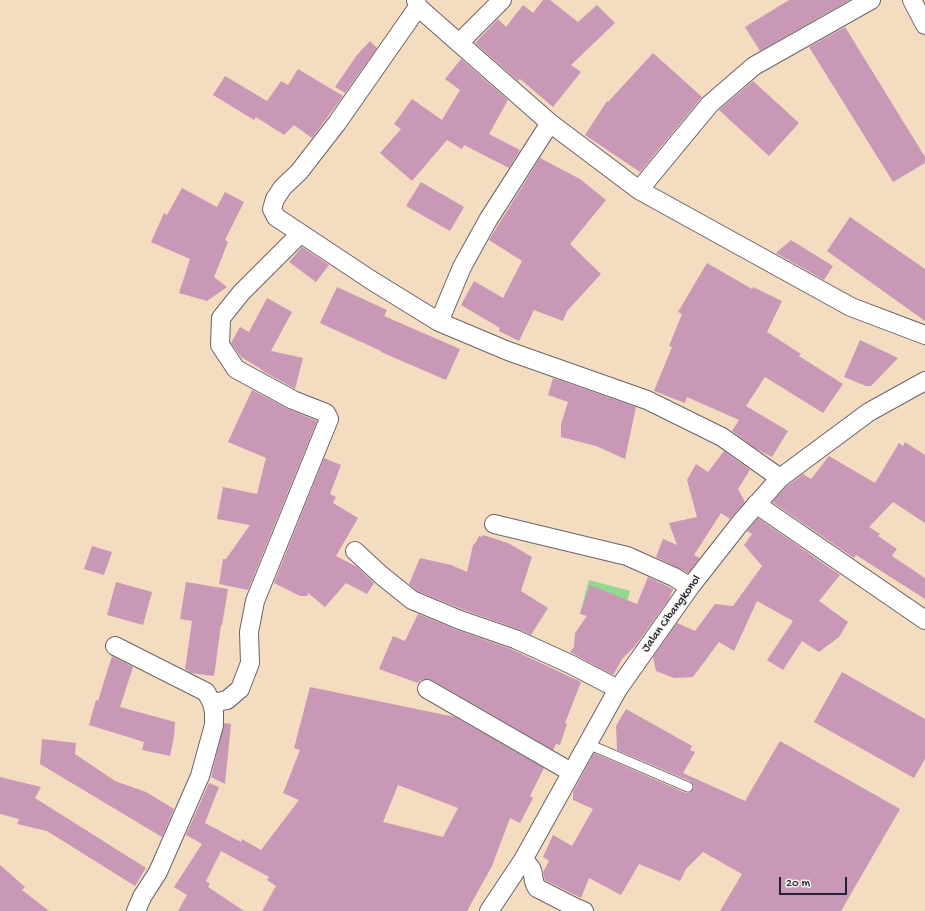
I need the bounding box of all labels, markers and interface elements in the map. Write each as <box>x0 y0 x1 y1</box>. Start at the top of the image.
street label: Jalan Cibangkonol <box>639 573 705 655</box>
scale bar <box>781 869 849 895</box>
text: 20 m <box>786 877 810 891</box>

